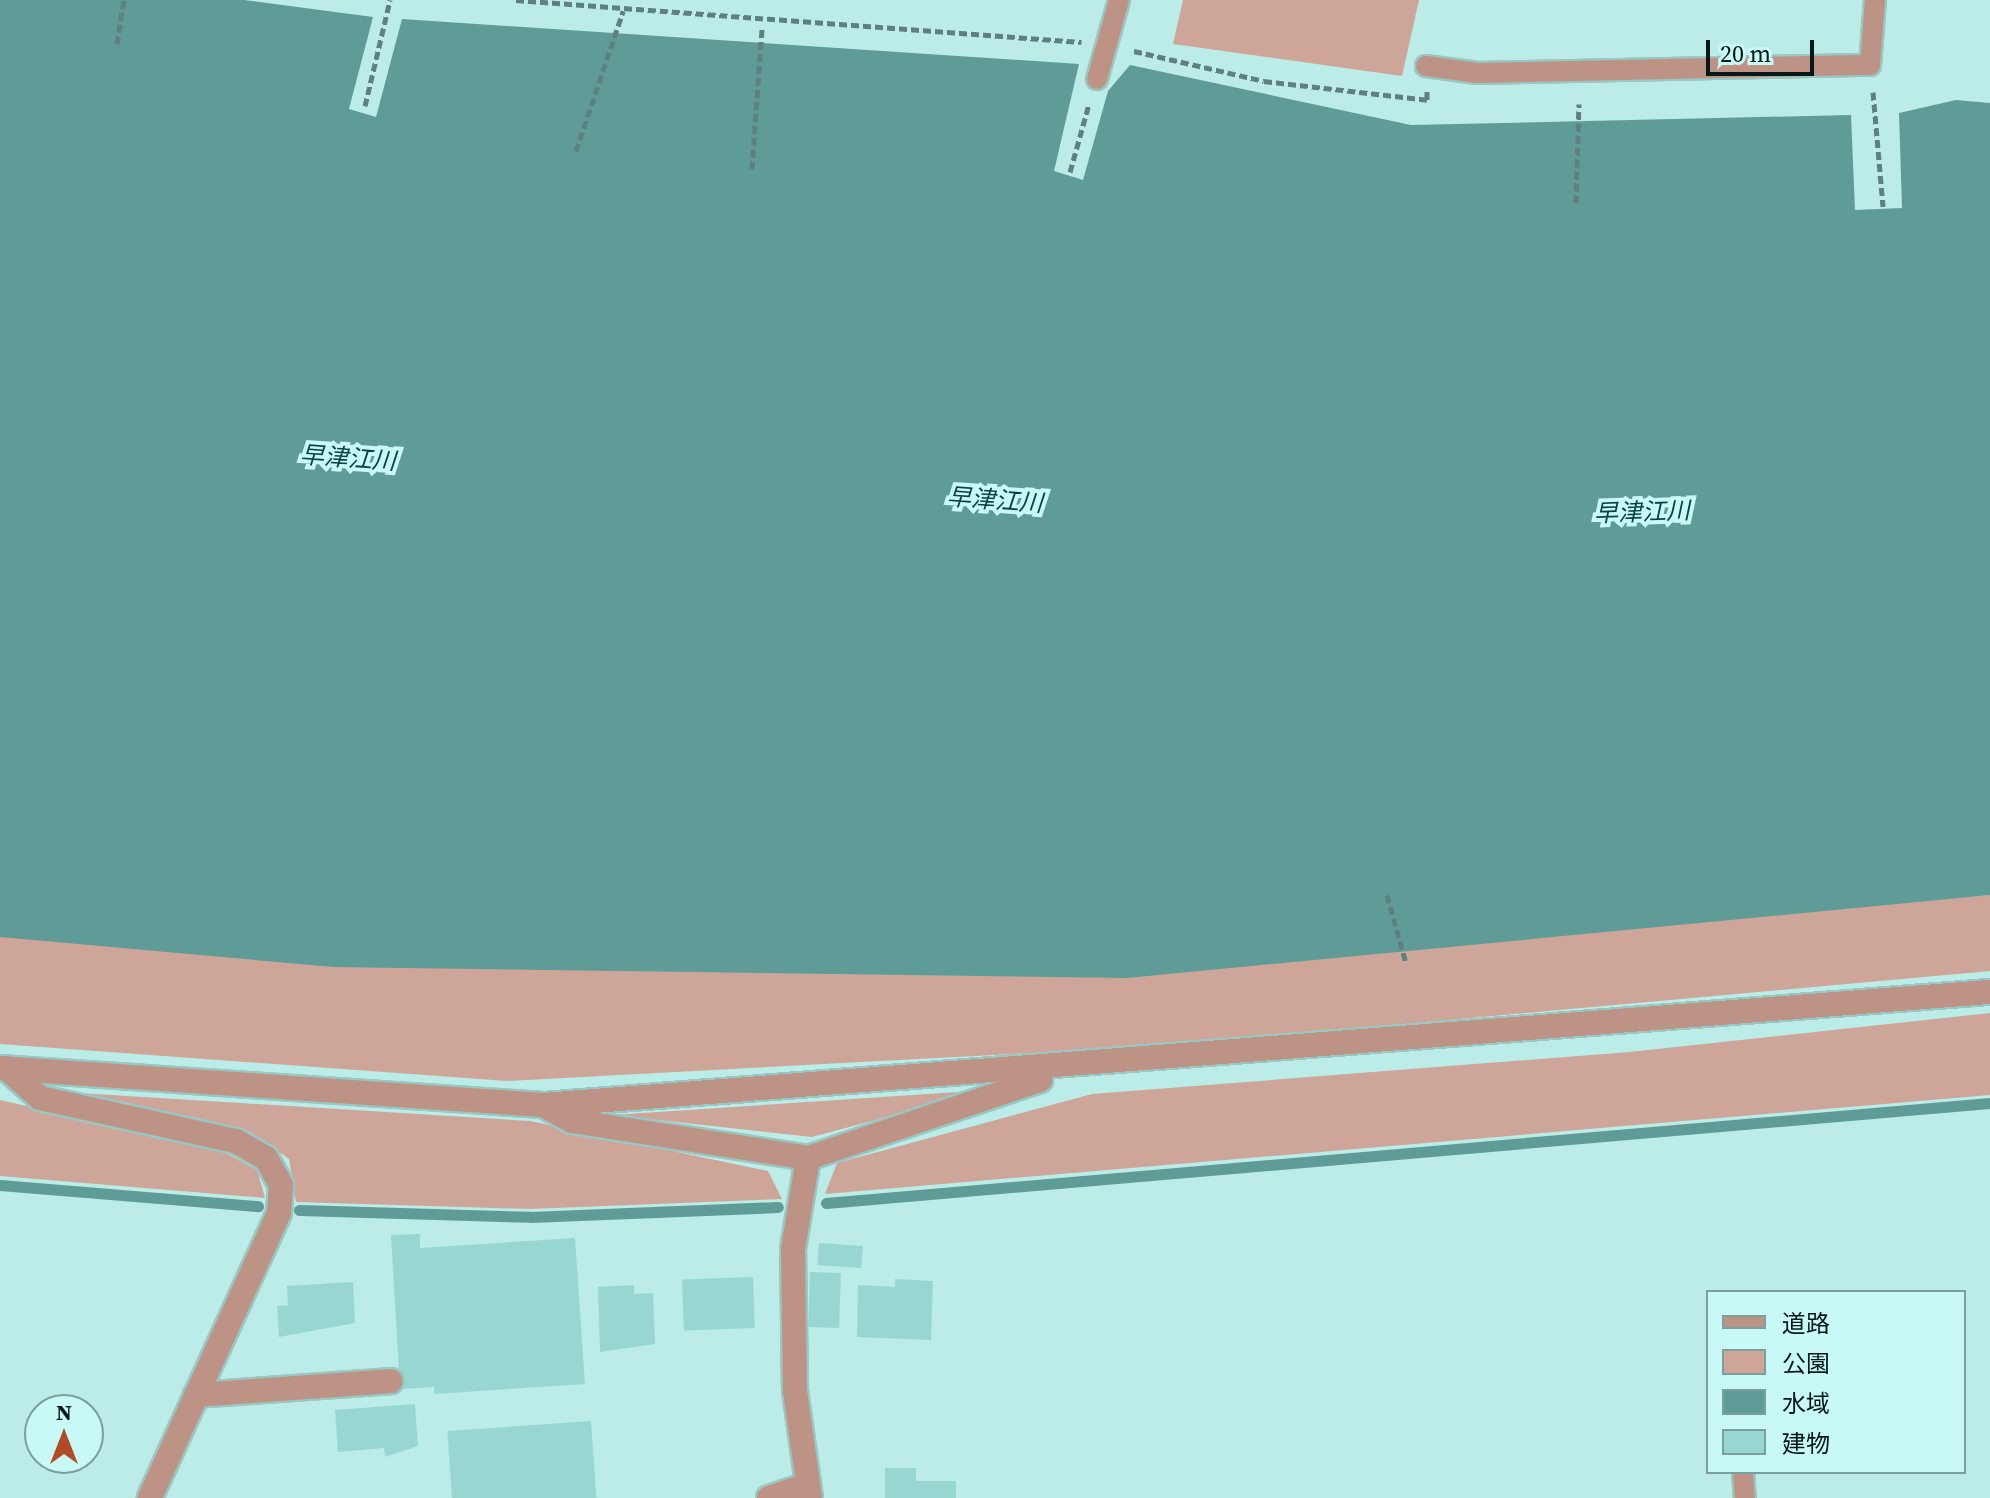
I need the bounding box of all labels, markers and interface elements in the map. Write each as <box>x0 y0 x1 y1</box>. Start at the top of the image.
scale bar <box>1710 24 1818 74</box>
text: 20 m <box>1720 37 1771 70</box>
water label: 早津江川 <box>299 440 397 476</box>
water label: 早津江川 <box>946 482 1044 518</box>
water label: 早津江川 <box>1594 496 1690 528</box>
legend <box>1706 1290 1966 1474</box>
text: 道路 <box>1782 1307 1830 1340</box>
text: 公園 <box>1782 1347 1830 1380</box>
text: 水域 <box>1782 1387 1830 1420</box>
north arrow <box>24 1394 104 1474</box>
text: N <box>56 1397 72 1427</box>
text: 建物 <box>1782 1427 1830 1460</box>

